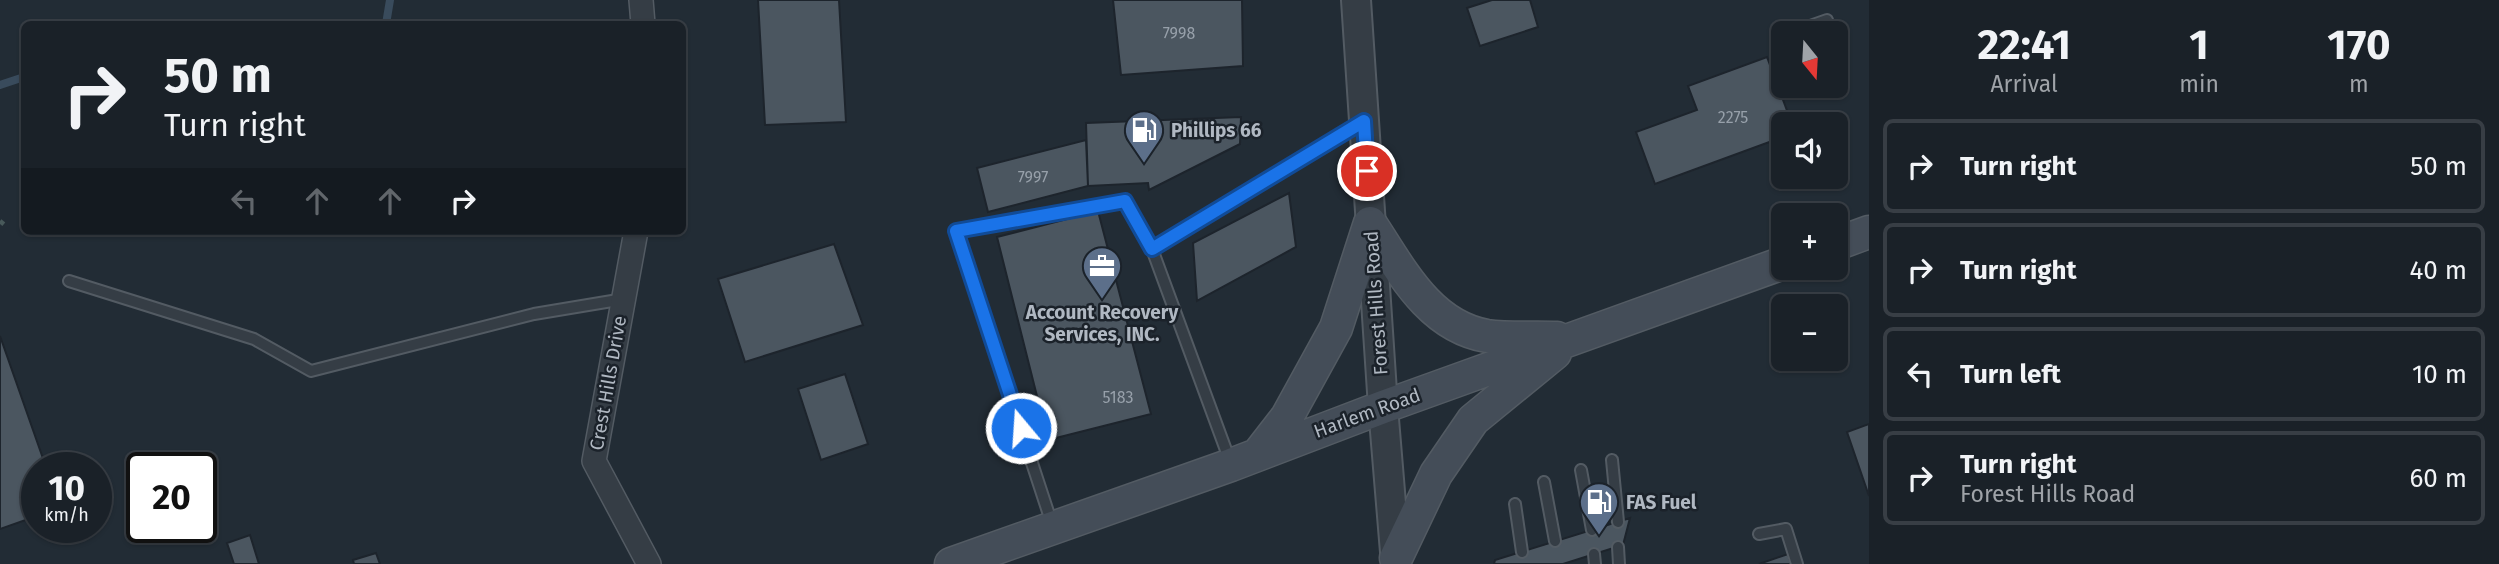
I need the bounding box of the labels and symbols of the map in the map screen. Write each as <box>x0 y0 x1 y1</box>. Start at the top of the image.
north arrow <box>1771 21 1848 98</box>
house number: 7998 <box>1163 24 1195 43</box>
house number: 2275 <box>1718 108 1748 127</box>
fuel station icon: Phillips 66 <box>1123 109 1165 164</box>
place label: Phillips 66 <box>1171 119 1262 142</box>
pin <box>1337 141 1397 201</box>
house number: 7997 <box>1018 168 1048 187</box>
street label: Forest Hills Road <box>1359 230 1393 376</box>
office icon: Account Recovery Services, INC. <box>1081 245 1123 300</box>
place label: Account Recovery Services, INC. <box>1025 301 1178 346</box>
street label: Crest Hills Drive <box>585 314 631 452</box>
street label: Harlem Road <box>1311 383 1423 443</box>
house number: 5183 <box>1103 388 1133 407</box>
position arrow <box>984 391 1058 465</box>
speed limit sign: 20 <box>126 452 217 543</box>
fuel station icon: FAS Fuel <box>1578 481 1620 536</box>
place label: FAS Fuel <box>1626 491 1697 514</box>

